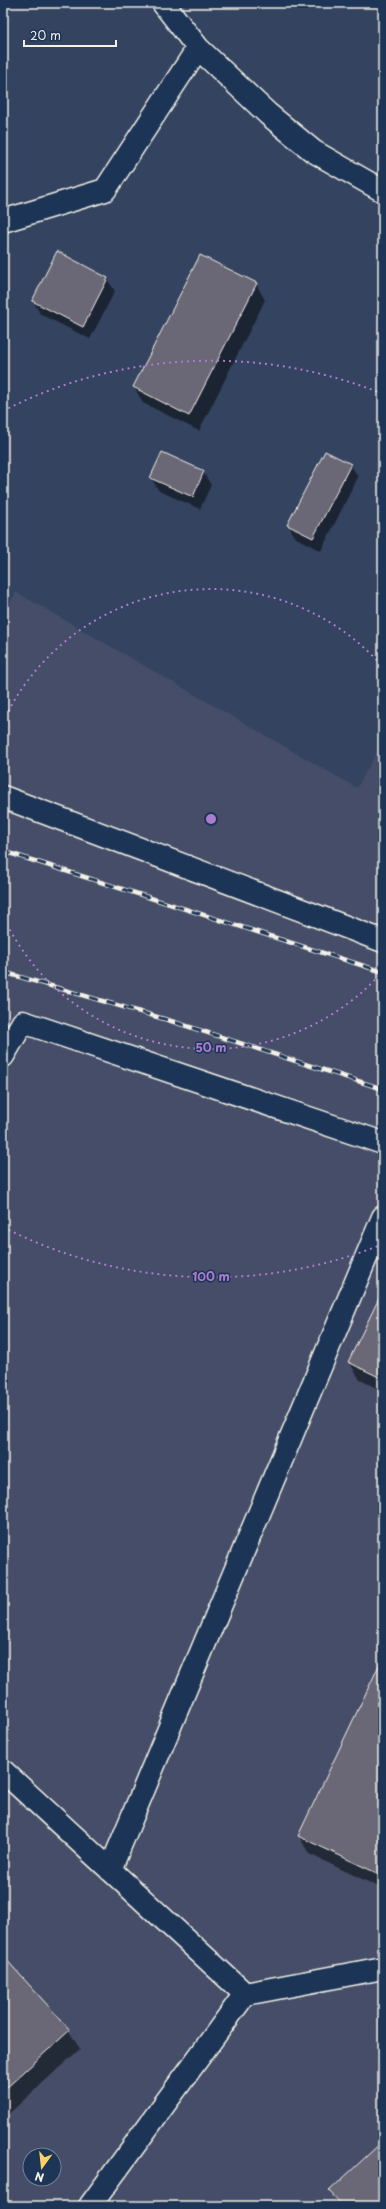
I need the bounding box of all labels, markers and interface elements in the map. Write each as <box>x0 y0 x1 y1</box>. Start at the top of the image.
scale bar <box>24 22 116 48</box>
text: 20 m <box>30 26 61 44</box>
centre of rings <box>204 812 218 826</box>
text: 50 m <box>195 1038 227 1056</box>
text: 100 m <box>192 1267 230 1285</box>
north arrow <box>22 2147 62 2187</box>
text: N <box>33 2168 46 2186</box>

